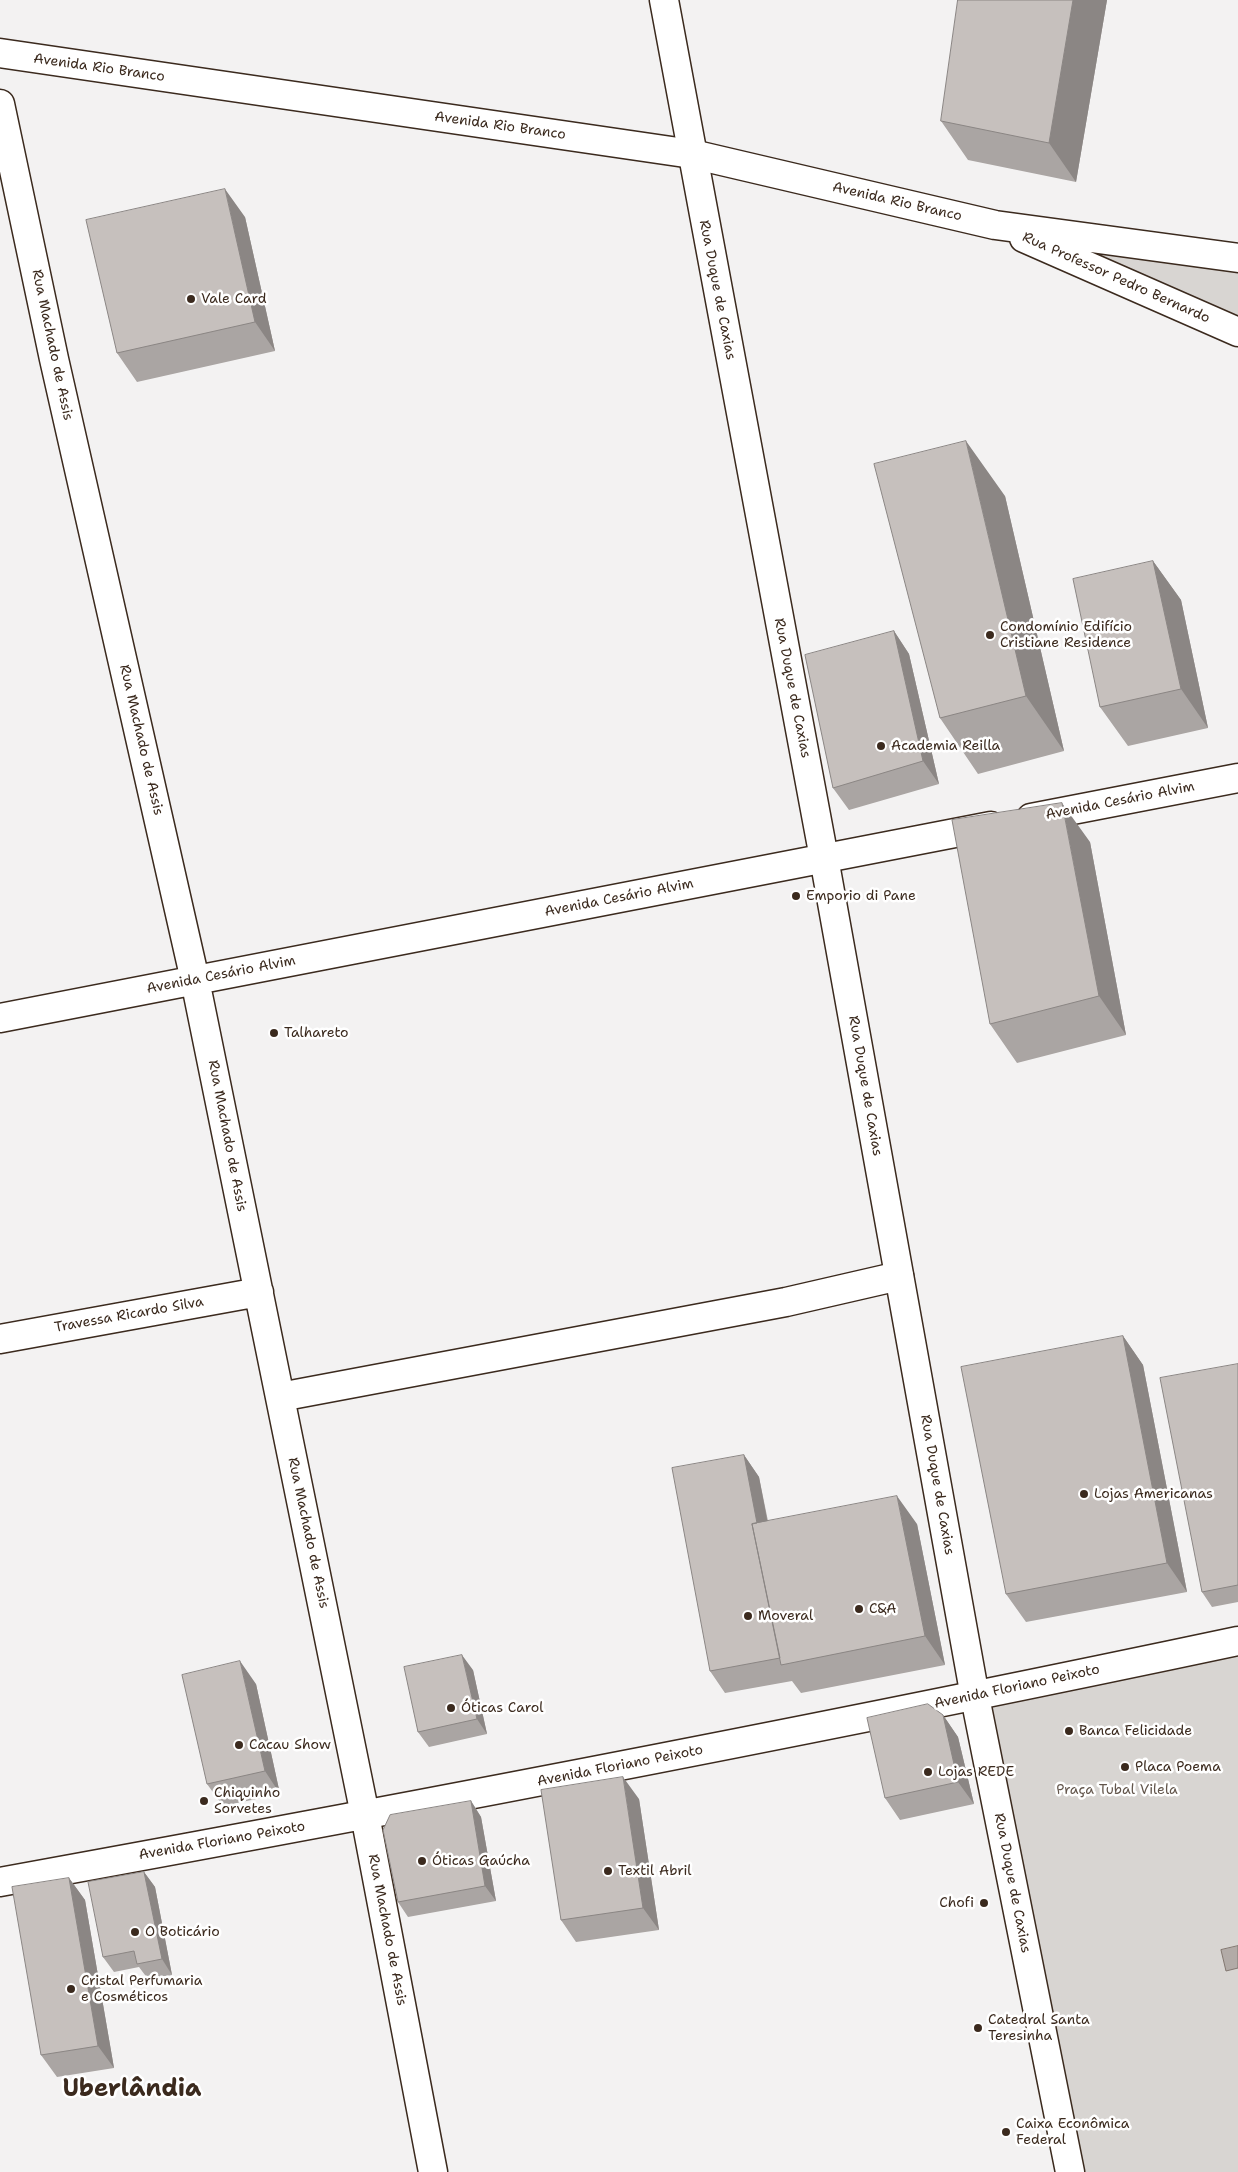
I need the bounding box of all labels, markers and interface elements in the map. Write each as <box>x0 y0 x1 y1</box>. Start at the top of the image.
street label: Avenida Rio Branco <box>32 50 166 86</box>
street label: Avenida Rio Branco <box>433 108 567 144</box>
street label: Avenida Rio Branco <box>831 179 963 225</box>
street label: Rua Duque de Caxias <box>695 219 739 361</box>
street label: Rua Professor Pedro Bernardo <box>1020 229 1212 327</box>
street label: Rua Machado de Assis <box>28 268 76 422</box>
place label: Vale Card <box>201 291 267 307</box>
marker: Vale Card <box>185 293 197 305</box>
street label: Rua Duque de Caxias <box>770 617 814 759</box>
place label: Condomínio Edifício Cristiane Residence <box>1000 619 1132 652</box>
marker: Condomínio Edifício Cristiane Residence <box>984 629 996 641</box>
street label: Rua Machado de Assis <box>115 663 167 817</box>
place label: Academia Reilla <box>891 738 1000 754</box>
marker: Academia Reilla <box>875 740 887 752</box>
street label: Avenida Cesário Alvim <box>1044 778 1196 824</box>
street label: Avenida Cesário Alvim <box>543 875 695 921</box>
place label: Emporio di Pane <box>806 888 916 904</box>
marker: Emporio di Pane <box>790 890 802 902</box>
street label: Avenida Cesário Alvim <box>145 952 297 998</box>
street label: Rua Duque de Caxias <box>844 1015 886 1157</box>
place label: Talhareto <box>284 1025 349 1041</box>
marker: Talhareto <box>268 1027 280 1039</box>
street label: Rua Machado de Assis <box>204 1059 250 1213</box>
street label: Travessa Ricardo Silva <box>53 1294 205 1336</box>
street label: Rua Duque de Caxias <box>916 1414 958 1556</box>
street label: Rua Machado de Assis <box>284 1456 332 1610</box>
place label: Lojas Americanas <box>1094 1486 1213 1502</box>
marker: Lojas Americanas <box>1078 1488 1090 1500</box>
place label: C&A <box>869 1601 896 1617</box>
marker: C&A <box>853 1603 865 1615</box>
place label: Moveral <box>758 1608 813 1624</box>
marker: Moveral <box>742 1610 754 1622</box>
street label: Avenida Floriano Peixoto <box>933 1661 1101 1713</box>
place label: Óticas Carol <box>461 1700 543 1716</box>
marker: Óticas Carol <box>445 1702 457 1714</box>
place label: Banca Felicidade <box>1079 1723 1192 1739</box>
marker: Banca Felicidade <box>1063 1725 1075 1737</box>
place label: Cacau Show <box>249 1737 331 1753</box>
marker: Cacau Show <box>233 1739 245 1751</box>
street label: Avenida Floriano Peixoto <box>536 1742 704 1790</box>
place label: Placa Poema <box>1135 1759 1221 1775</box>
marker: Placa Poema <box>1119 1761 1131 1773</box>
place label: Lojas REDE <box>938 1764 1014 1780</box>
marker: Lojas REDE <box>922 1766 934 1778</box>
park label: Praça Tubal Vilela <box>1056 1782 1178 1798</box>
place label: Chiquinho Sorvetes <box>214 1785 280 1818</box>
marker: Chiquinho Sorvetes <box>198 1795 210 1807</box>
street label: Rua Duque de Caxias <box>990 1812 1034 1954</box>
street label: Avenida Floriano Peixoto <box>137 1818 307 1864</box>
street label: Rua Machado de Assis <box>364 1853 410 2007</box>
place label: Óticas Gaúcha <box>432 1853 530 1869</box>
marker: Óticas Gaúcha <box>416 1855 428 1867</box>
place label: Textil Abril <box>618 1863 691 1879</box>
marker: Textil Abril <box>602 1865 614 1877</box>
place label: Chofi <box>939 1895 974 1911</box>
marker: Chofi <box>978 1897 990 1909</box>
place label: O Boticário <box>145 1924 220 1940</box>
marker: O Boticário <box>129 1926 141 1938</box>
place label: Cristal Perfumaria e Cosméticos <box>81 1973 202 2005</box>
marker: Cristal Perfumaria e Cosméticos <box>65 1983 77 1995</box>
place label: Catedral Santa Teresinha <box>988 2012 1090 2044</box>
marker: Catedral Santa Teresinha <box>972 2022 984 2034</box>
district label: Uberlândia <box>63 2076 201 2104</box>
place label: Caixa Econômica Federal <box>1016 2116 1130 2148</box>
marker: Caixa Econômica Federal <box>1000 2126 1012 2138</box>

